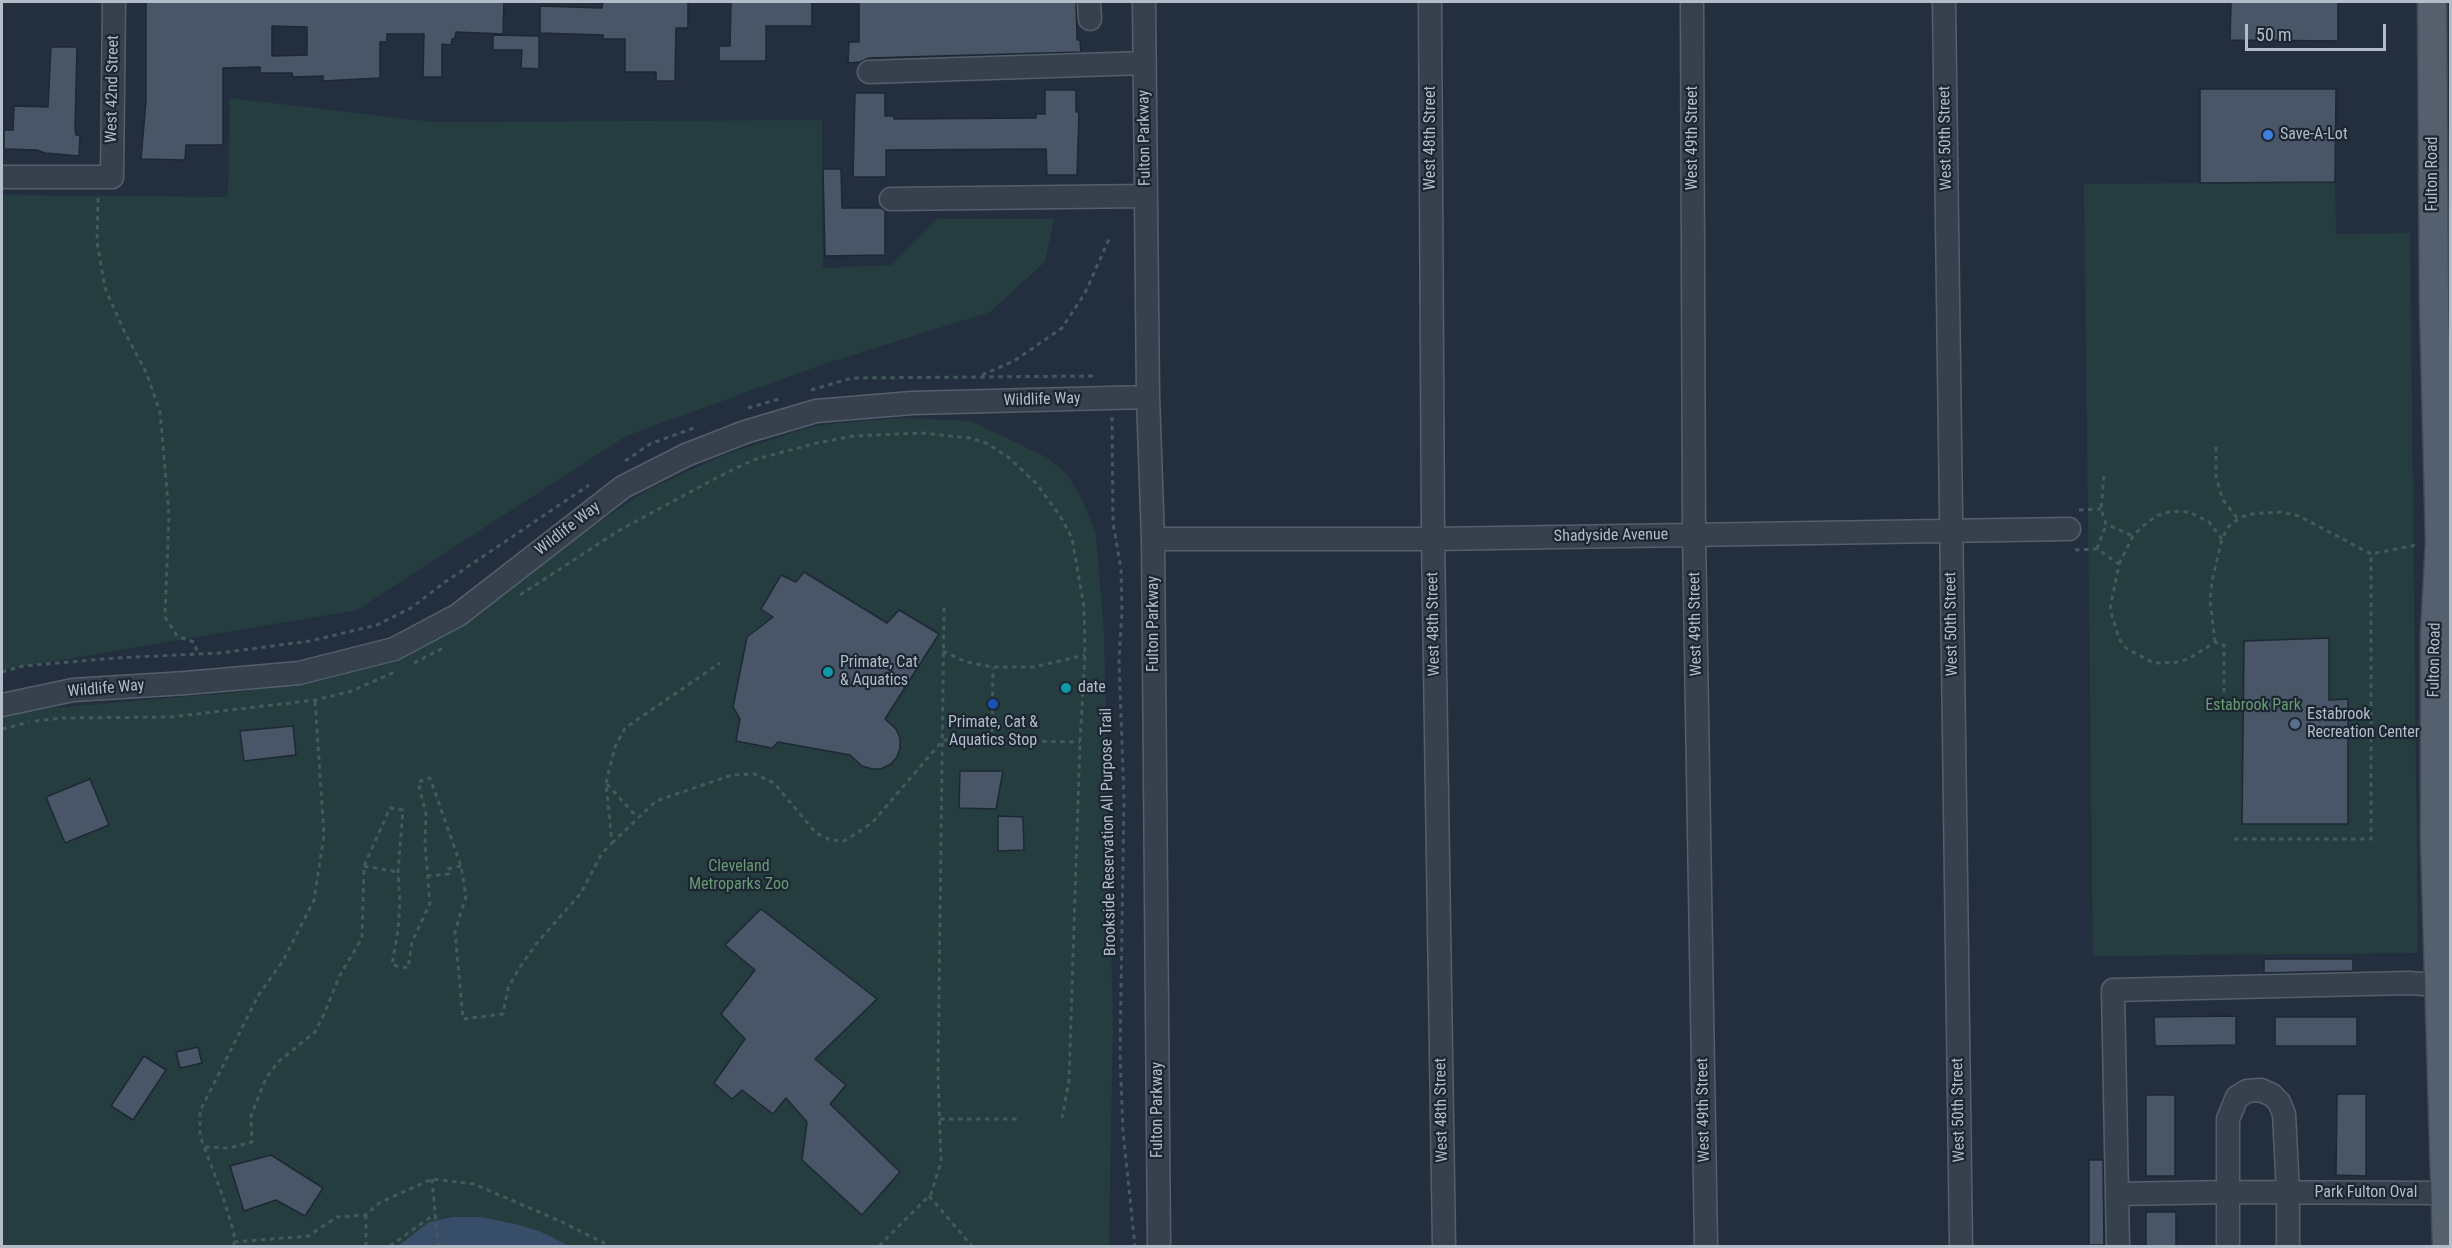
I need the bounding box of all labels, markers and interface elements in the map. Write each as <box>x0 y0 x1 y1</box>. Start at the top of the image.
scale bar <box>2248 12 2389 50</box>
text: 50 m <box>2256 24 2291 45</box>
street label: West 42nd Street <box>102 35 124 143</box>
street label: West 48th Street <box>1421 86 1441 190</box>
street label: West 49th Street <box>1683 86 1703 190</box>
street label: West 50th Street <box>1935 86 1957 190</box>
street label: Fulton Parkway <box>1135 90 1155 186</box>
place label: Save-A-Lot <box>2280 125 2348 145</box>
marker: Save-A-Lot <box>2261 128 2275 142</box>
street label: Fulton Road <box>2423 136 2443 212</box>
street label: Wildlife Way <box>1003 389 1081 411</box>
street label: Wildlife Way <box>532 498 604 560</box>
street label: Shadyside Avenue <box>1554 525 1668 547</box>
street label: West 48th Street <box>1423 572 1445 676</box>
street label: West 49th Street <box>1685 572 1707 676</box>
street label: West 50th Street <box>1941 572 1963 676</box>
street label: Fulton Parkway <box>1144 576 1164 672</box>
street label: Fulton Road <box>2425 622 2445 698</box>
place label: Primate, Cat & Aquatics <box>840 653 918 691</box>
marker: Primate, Cat & Aquatics <box>821 665 835 679</box>
street label: Wildlife Way <box>67 676 145 702</box>
place label: date <box>1078 678 1106 698</box>
marker: date <box>1059 681 1073 695</box>
park label: Estabrook Park <box>2205 696 2301 716</box>
marker: Primate, Cat & Aquatics Stop <box>986 697 1000 711</box>
place label: Estabrook Recreation Center <box>2307 705 2420 743</box>
street label: Brookside Reservation All Purpose Trail <box>1097 708 1121 956</box>
place label: Primate, Cat & Aquatics Stop <box>948 713 1038 751</box>
marker: Estabrook Recreation Center <box>2288 717 2302 731</box>
park label: Cleveland Metroparks Zoo <box>689 857 789 895</box>
street label: West 48th Street <box>1431 1058 1453 1162</box>
street label: West 49th Street <box>1693 1058 1715 1162</box>
street label: West 50th Street <box>1948 1058 1970 1162</box>
street label: Fulton Parkway <box>1148 1062 1168 1158</box>
street label: Park Fulton Oval <box>2315 1183 2417 1203</box>

